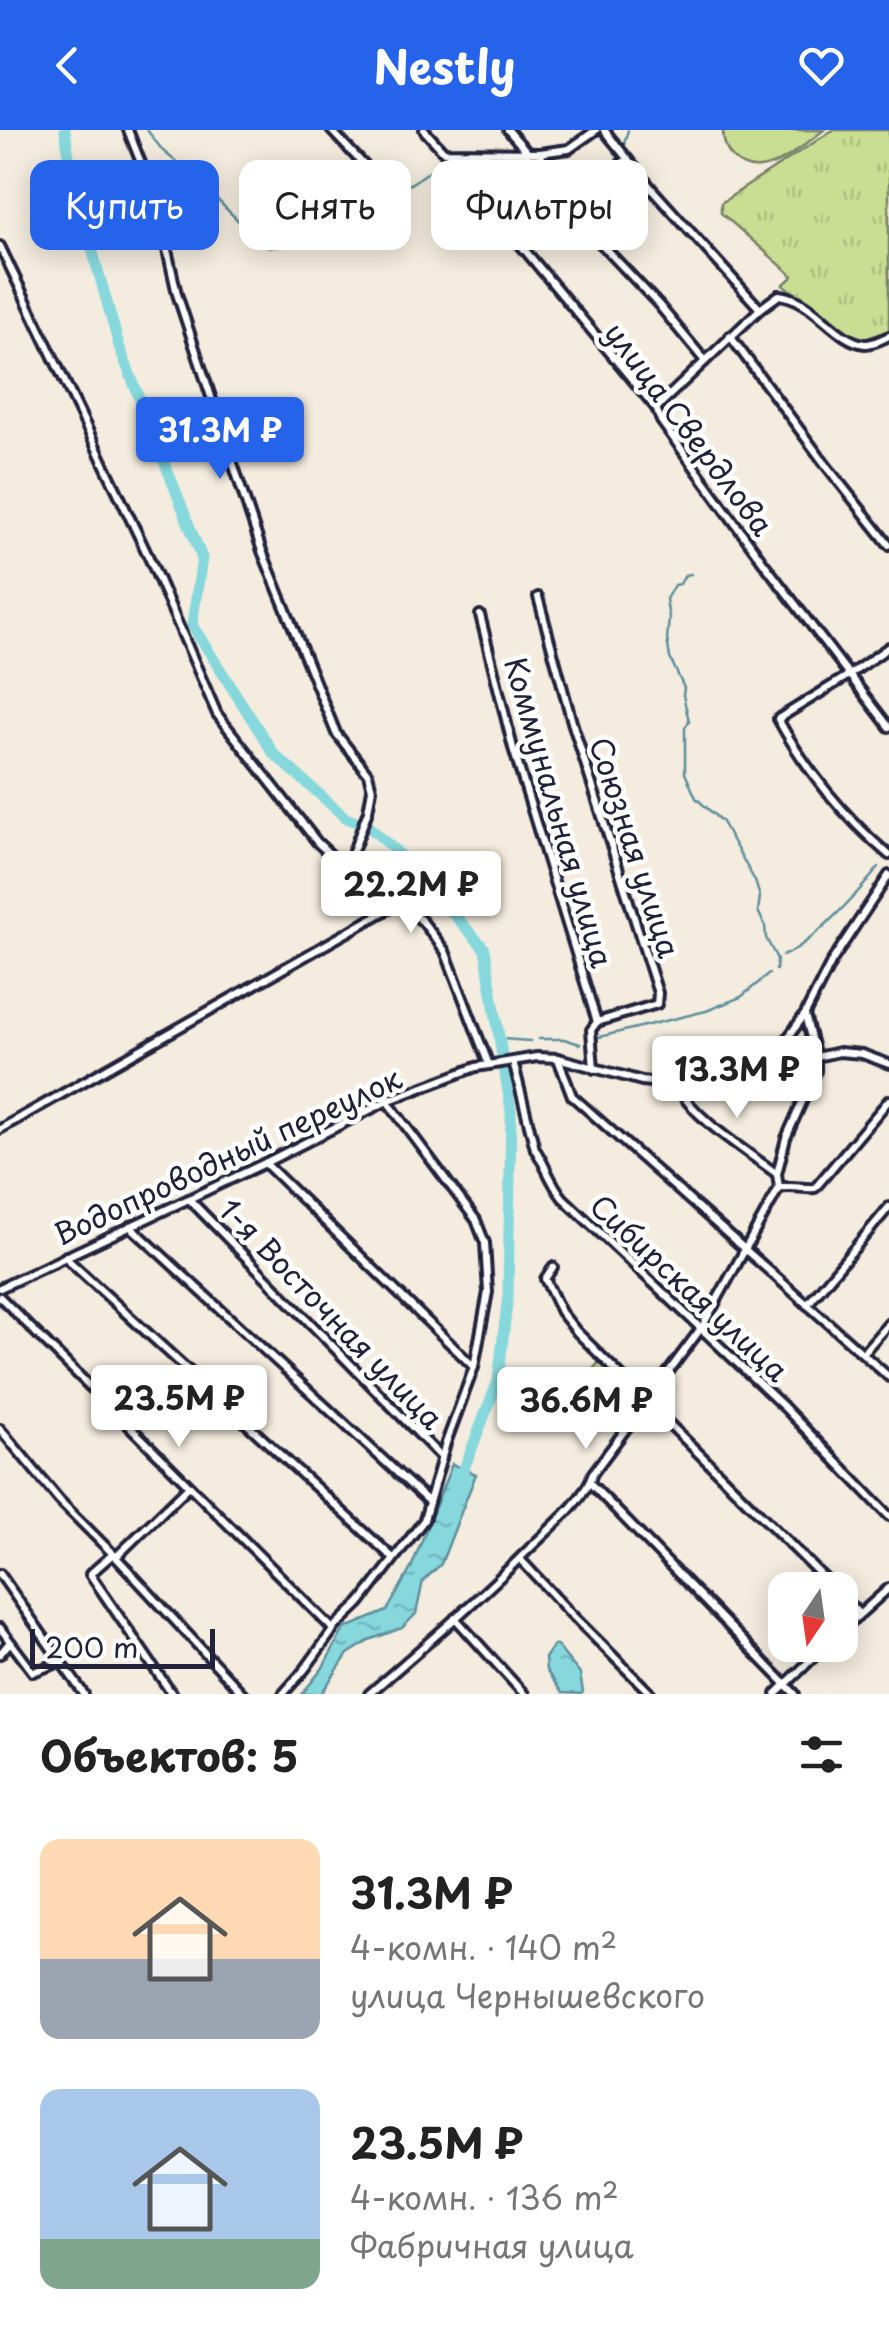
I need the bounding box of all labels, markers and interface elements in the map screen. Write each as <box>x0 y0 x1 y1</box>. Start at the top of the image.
text: Nestly <box>374 31 515 99</box>
icon: back <box>40 38 95 93</box>
icon: heart <box>794 38 849 93</box>
chip: Купить <box>30 160 219 250</box>
chip: Снять <box>239 160 411 250</box>
chip: Фильтры <box>431 160 648 250</box>
street label: улица Свердлова <box>594 312 786 545</box>
pin: 31.3M ₽ <box>128 397 312 482</box>
text: 31.3M ₽ <box>158 405 282 453</box>
street label: Коммунальная улица <box>494 652 626 973</box>
street label: Союзная улица <box>579 731 693 963</box>
pin: 22.2M ₽ <box>319 851 503 936</box>
text: 22.2M ₽ <box>343 859 479 907</box>
pin: 13.3M ₽ <box>645 1036 829 1121</box>
text: 13.3M ₽ <box>674 1044 800 1092</box>
street label: Водопроводный переулок <box>46 1054 409 1256</box>
street label: Сибирская улица <box>581 1183 799 1391</box>
street label: 1-я Восточная улица <box>209 1187 455 1439</box>
pin: 23.5M ₽ <box>87 1365 271 1450</box>
pin: 36.6M ₽ <box>494 1367 678 1452</box>
text: 23.5M ₽ <box>113 1373 245 1421</box>
text: 36.6M ₽ <box>519 1375 653 1423</box>
north arrow <box>768 1572 858 1662</box>
map controls <box>768 1572 858 1662</box>
scale bar <box>30 1624 215 1668</box>
text: 200 m <box>45 1625 138 1668</box>
text: Объектов: 5 <box>40 1723 299 1786</box>
icon: filters <box>794 1727 849 1782</box>
text: 31.3M ₽ <box>350 1860 513 1923</box>
icon: home <box>120 1879 240 1999</box>
text: 4-комн. · 140 m² <box>350 1923 617 1971</box>
text: улица Чернышевского <box>350 1971 705 2019</box>
text: 23.5M ₽ <box>350 2110 523 2173</box>
icon: home <box>120 2129 240 2249</box>
text: 4-комн. · 136 m² <box>350 2173 619 2221</box>
text: Фабричная улица <box>350 2221 634 2269</box>

